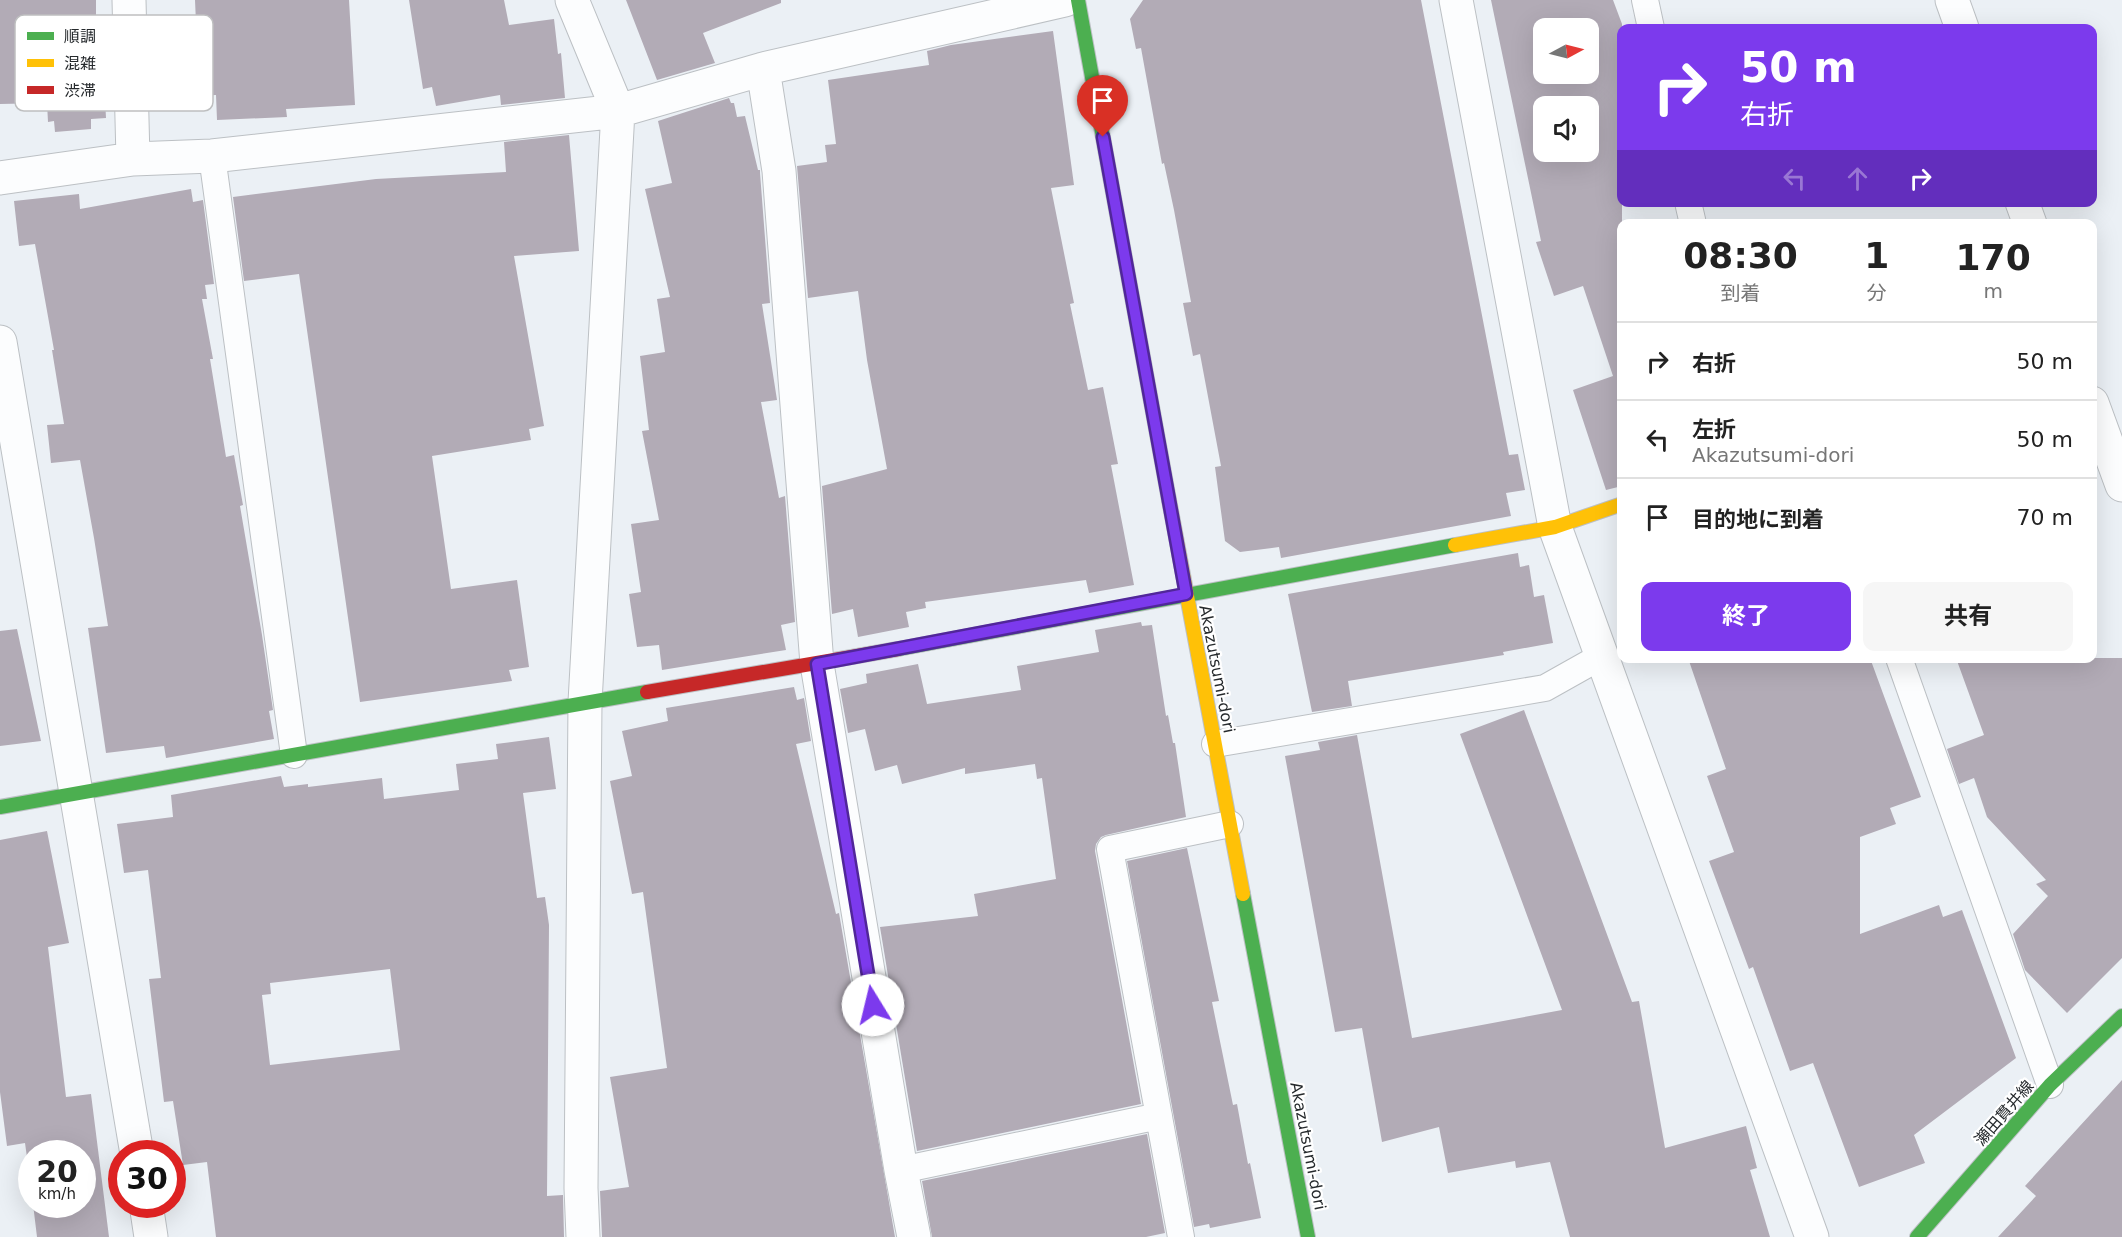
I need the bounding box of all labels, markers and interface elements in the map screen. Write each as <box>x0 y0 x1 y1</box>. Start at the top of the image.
legend <box>15 15 213 111</box>
north arrow <box>1533 18 1599 84</box>
map controls <box>1533 18 1599 162</box>
text: 順調 <box>64 27 96 46</box>
text: 50 m <box>1740 43 1857 92</box>
icon: right <box>1641 48 1719 126</box>
text: 混雑 <box>64 54 96 73</box>
pin <box>1077 75 1128 137</box>
text: 渋滞 <box>64 81 96 100</box>
icon: arrive <box>1086 84 1119 117</box>
button: sound <box>1533 96 1599 162</box>
text: 右折 <box>1740 99 1794 130</box>
icon: left <box>1778 162 1811 195</box>
icon: ahead <box>1841 162 1874 195</box>
icon: right <box>1904 162 1937 195</box>
text: 08:30 <box>1683 235 1798 276</box>
text: 1 <box>1864 235 1889 276</box>
text: 170 <box>1956 237 2031 278</box>
text: m <box>1983 279 2003 303</box>
text: 到着 <box>1721 281 1761 305</box>
text: 分 <box>1867 281 1887 305</box>
icon: right <box>1641 345 1674 378</box>
text: 50 m <box>2017 349 2073 374</box>
text: 右折 <box>1692 351 1736 376</box>
text: 左折 <box>1692 417 1736 442</box>
icon: left <box>1641 423 1674 456</box>
text: 50 m <box>2017 427 2073 452</box>
text: Akazutsumi-dori <box>1692 443 1854 467</box>
icon: arrive <box>1641 501 1674 534</box>
text: 70 m <box>2017 505 2073 530</box>
text: 目的地に到着 <box>1692 507 1824 532</box>
button: 終了 <box>1641 582 1851 651</box>
button: 共有 <box>1863 582 2073 651</box>
street label: Akazutsumi-dori <box>1195 603 1239 735</box>
position arrow <box>841 973 905 1037</box>
street label: 瀬田貫井線 <box>1971 1077 2037 1149</box>
street label: Akazutsumi-dori <box>1286 1080 1330 1212</box>
speed limit sign: 30 <box>108 1140 186 1218</box>
text: 20 <box>36 1154 78 1189</box>
text: km/h <box>38 1185 76 1203</box>

